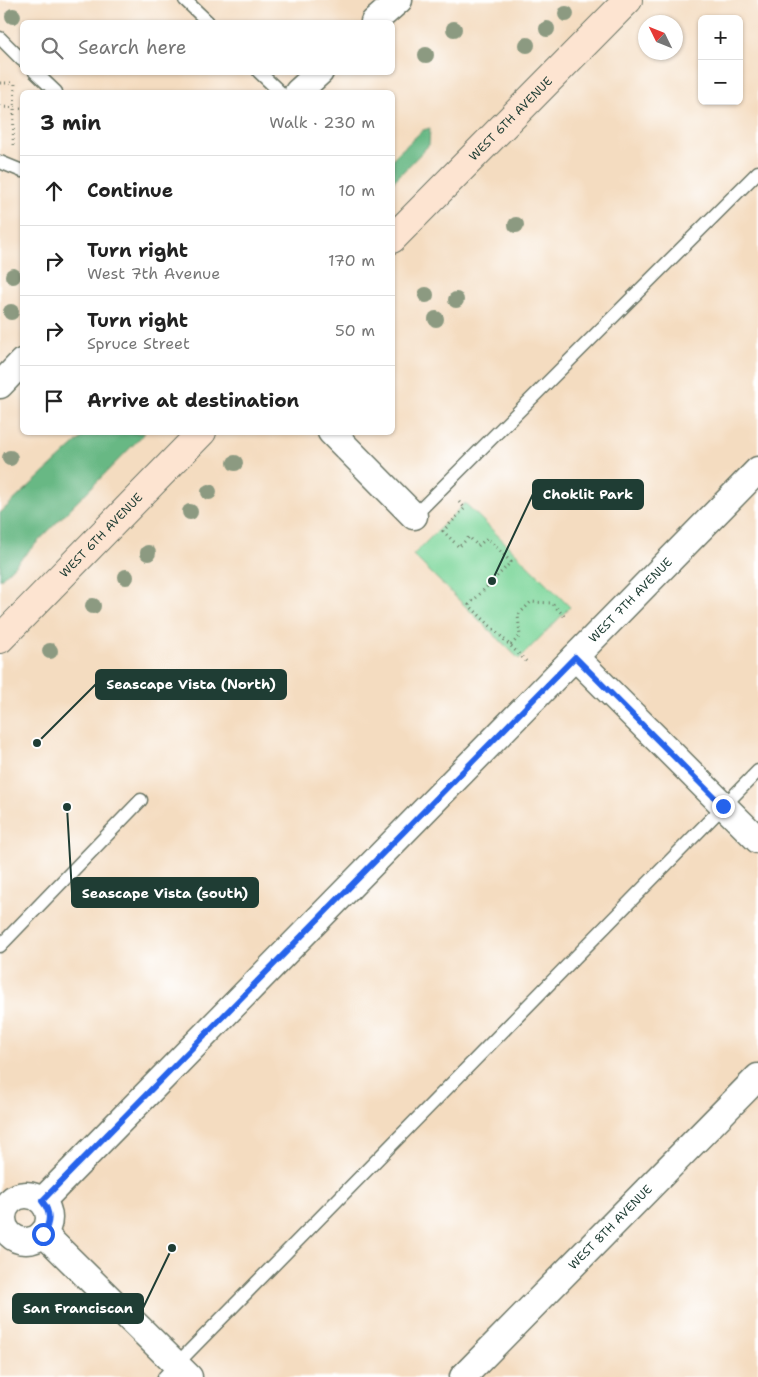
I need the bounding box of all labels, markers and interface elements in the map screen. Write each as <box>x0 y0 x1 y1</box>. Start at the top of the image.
north arrow <box>638 15 683 60</box>
map controls <box>698 15 743 105</box>
button: + <box>698 15 743 60</box>
search box <box>20 20 395 75</box>
icon: search <box>38 34 66 62</box>
text: Search here <box>78 35 187 60</box>
button: − <box>698 60 743 105</box>
street label: WEST 6TH AVENUE <box>466 73 556 164</box>
text: 3 min <box>40 109 101 137</box>
text: Walk · 230 m <box>269 112 375 133</box>
icon: ahead <box>40 177 68 205</box>
text: Continue <box>87 178 173 203</box>
text: 10 m <box>338 180 375 201</box>
text: Turn right <box>87 238 188 263</box>
icon: right <box>40 247 68 275</box>
text: 170 m <box>328 250 375 271</box>
text: West 7th Avenue <box>87 263 220 284</box>
text: Turn right <box>87 308 188 333</box>
icon: right <box>40 317 68 345</box>
text: 50 m <box>335 320 375 341</box>
text: Spruce Street <box>87 333 190 354</box>
icon: arrive <box>40 387 68 415</box>
text: Arrive at destination <box>87 388 299 413</box>
callout: Choklit Park <box>533 480 643 509</box>
text: Choklit Park <box>543 485 633 503</box>
street label: WEST 6TH AVENUE <box>56 489 146 581</box>
street label: WEST 7TH AVENUE <box>585 554 676 646</box>
callout: Seascape Vista (North) <box>96 670 286 699</box>
text: Seascape Vista (North) <box>106 675 276 693</box>
route end <box>712 795 735 818</box>
callout: Seascape Vista (south) <box>72 878 258 907</box>
text: Seascape Vista (south) <box>82 884 248 902</box>
street label: WEST 8TH AVENUE <box>565 1181 656 1273</box>
route start <box>32 1223 55 1246</box>
callout: San Franciscan <box>13 1294 143 1323</box>
text: San Franciscan <box>23 1299 133 1317</box>

